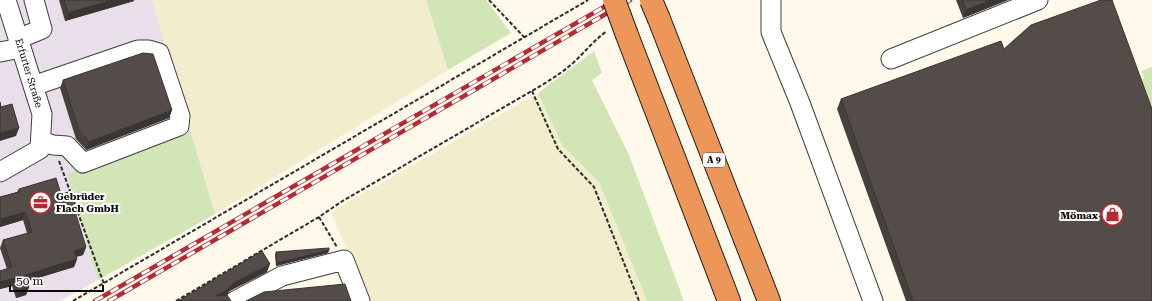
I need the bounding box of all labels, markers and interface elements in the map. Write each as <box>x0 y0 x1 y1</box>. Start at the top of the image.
street label: Erfurter Straße <box>13 37 45 109</box>
road number: A 9 <box>703 153 725 167</box>
office icon: Gebrüder Flach GmbH <box>27 189 53 215</box>
place label: Gebrüder Flach GmbH <box>56 191 119 214</box>
shop icon: Mömax <box>1100 202 1126 228</box>
place label: Mömax <box>1060 210 1098 221</box>
scale bar <box>10 267 103 293</box>
text: 50 m <box>16 274 43 288</box>

